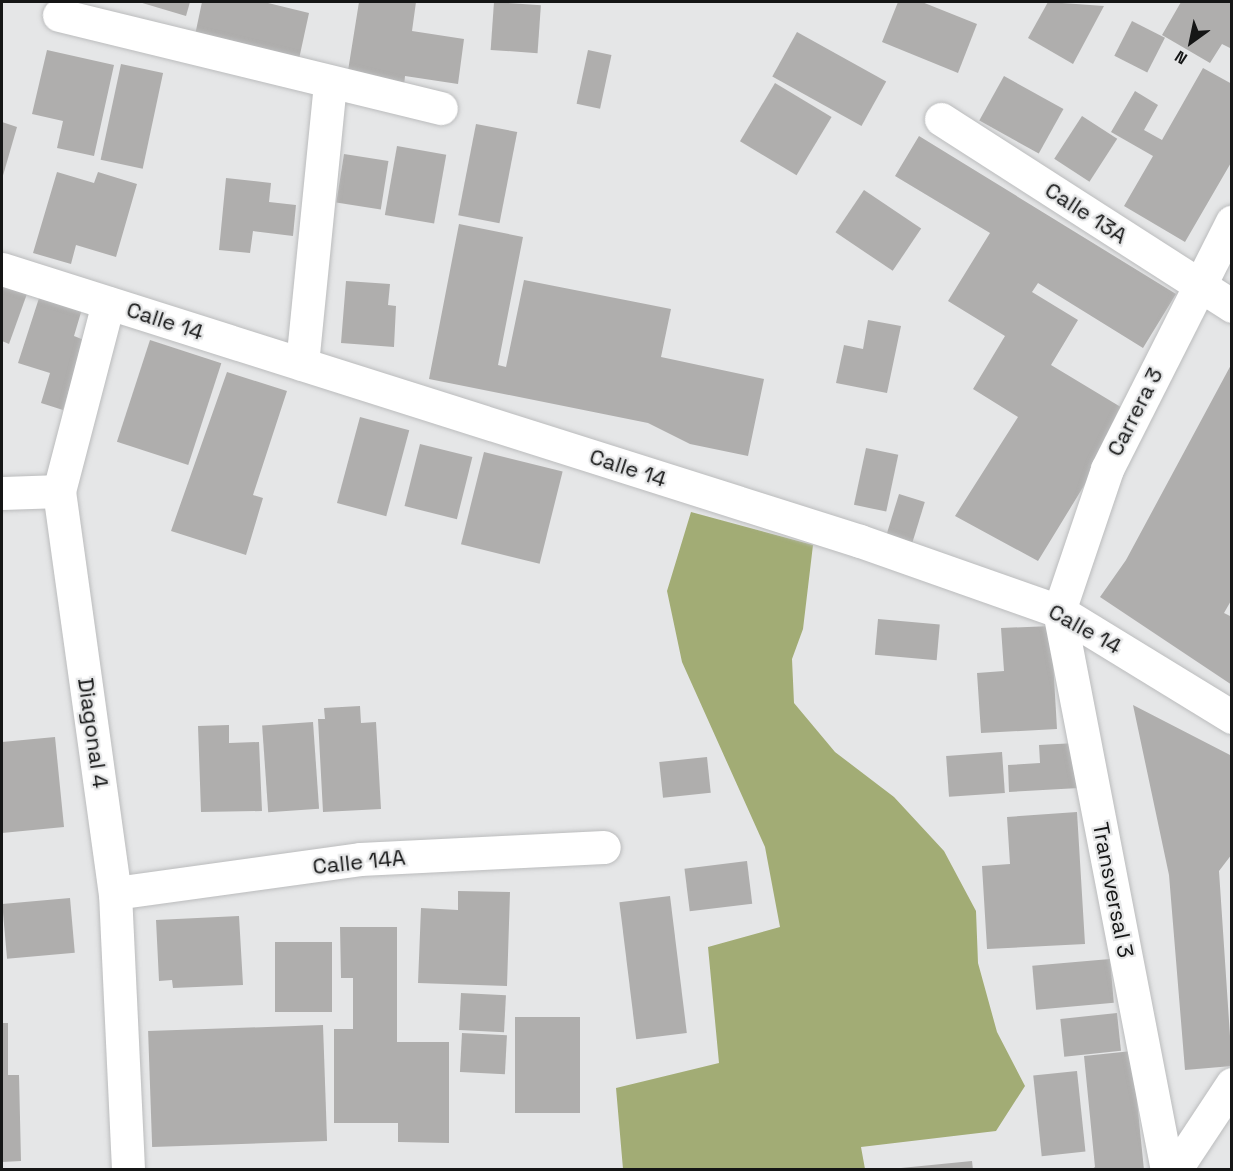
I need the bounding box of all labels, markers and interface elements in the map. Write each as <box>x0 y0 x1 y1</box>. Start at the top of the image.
north arrow <box>1161 12 1221 72</box>
text: N <box>1171 46 1191 69</box>
street label: Calle 13A <box>1040 177 1132 249</box>
street label: Calle 14 <box>123 296 207 346</box>
street label: Carrera 3 <box>1102 363 1168 461</box>
street label: Calle 14 <box>586 443 670 493</box>
street label: Calle 14 <box>1044 598 1126 660</box>
street label: Diagonal 4 <box>72 676 114 790</box>
street label: Transversal 3 <box>1087 820 1139 960</box>
street label: Calle 14A <box>311 844 407 880</box>

